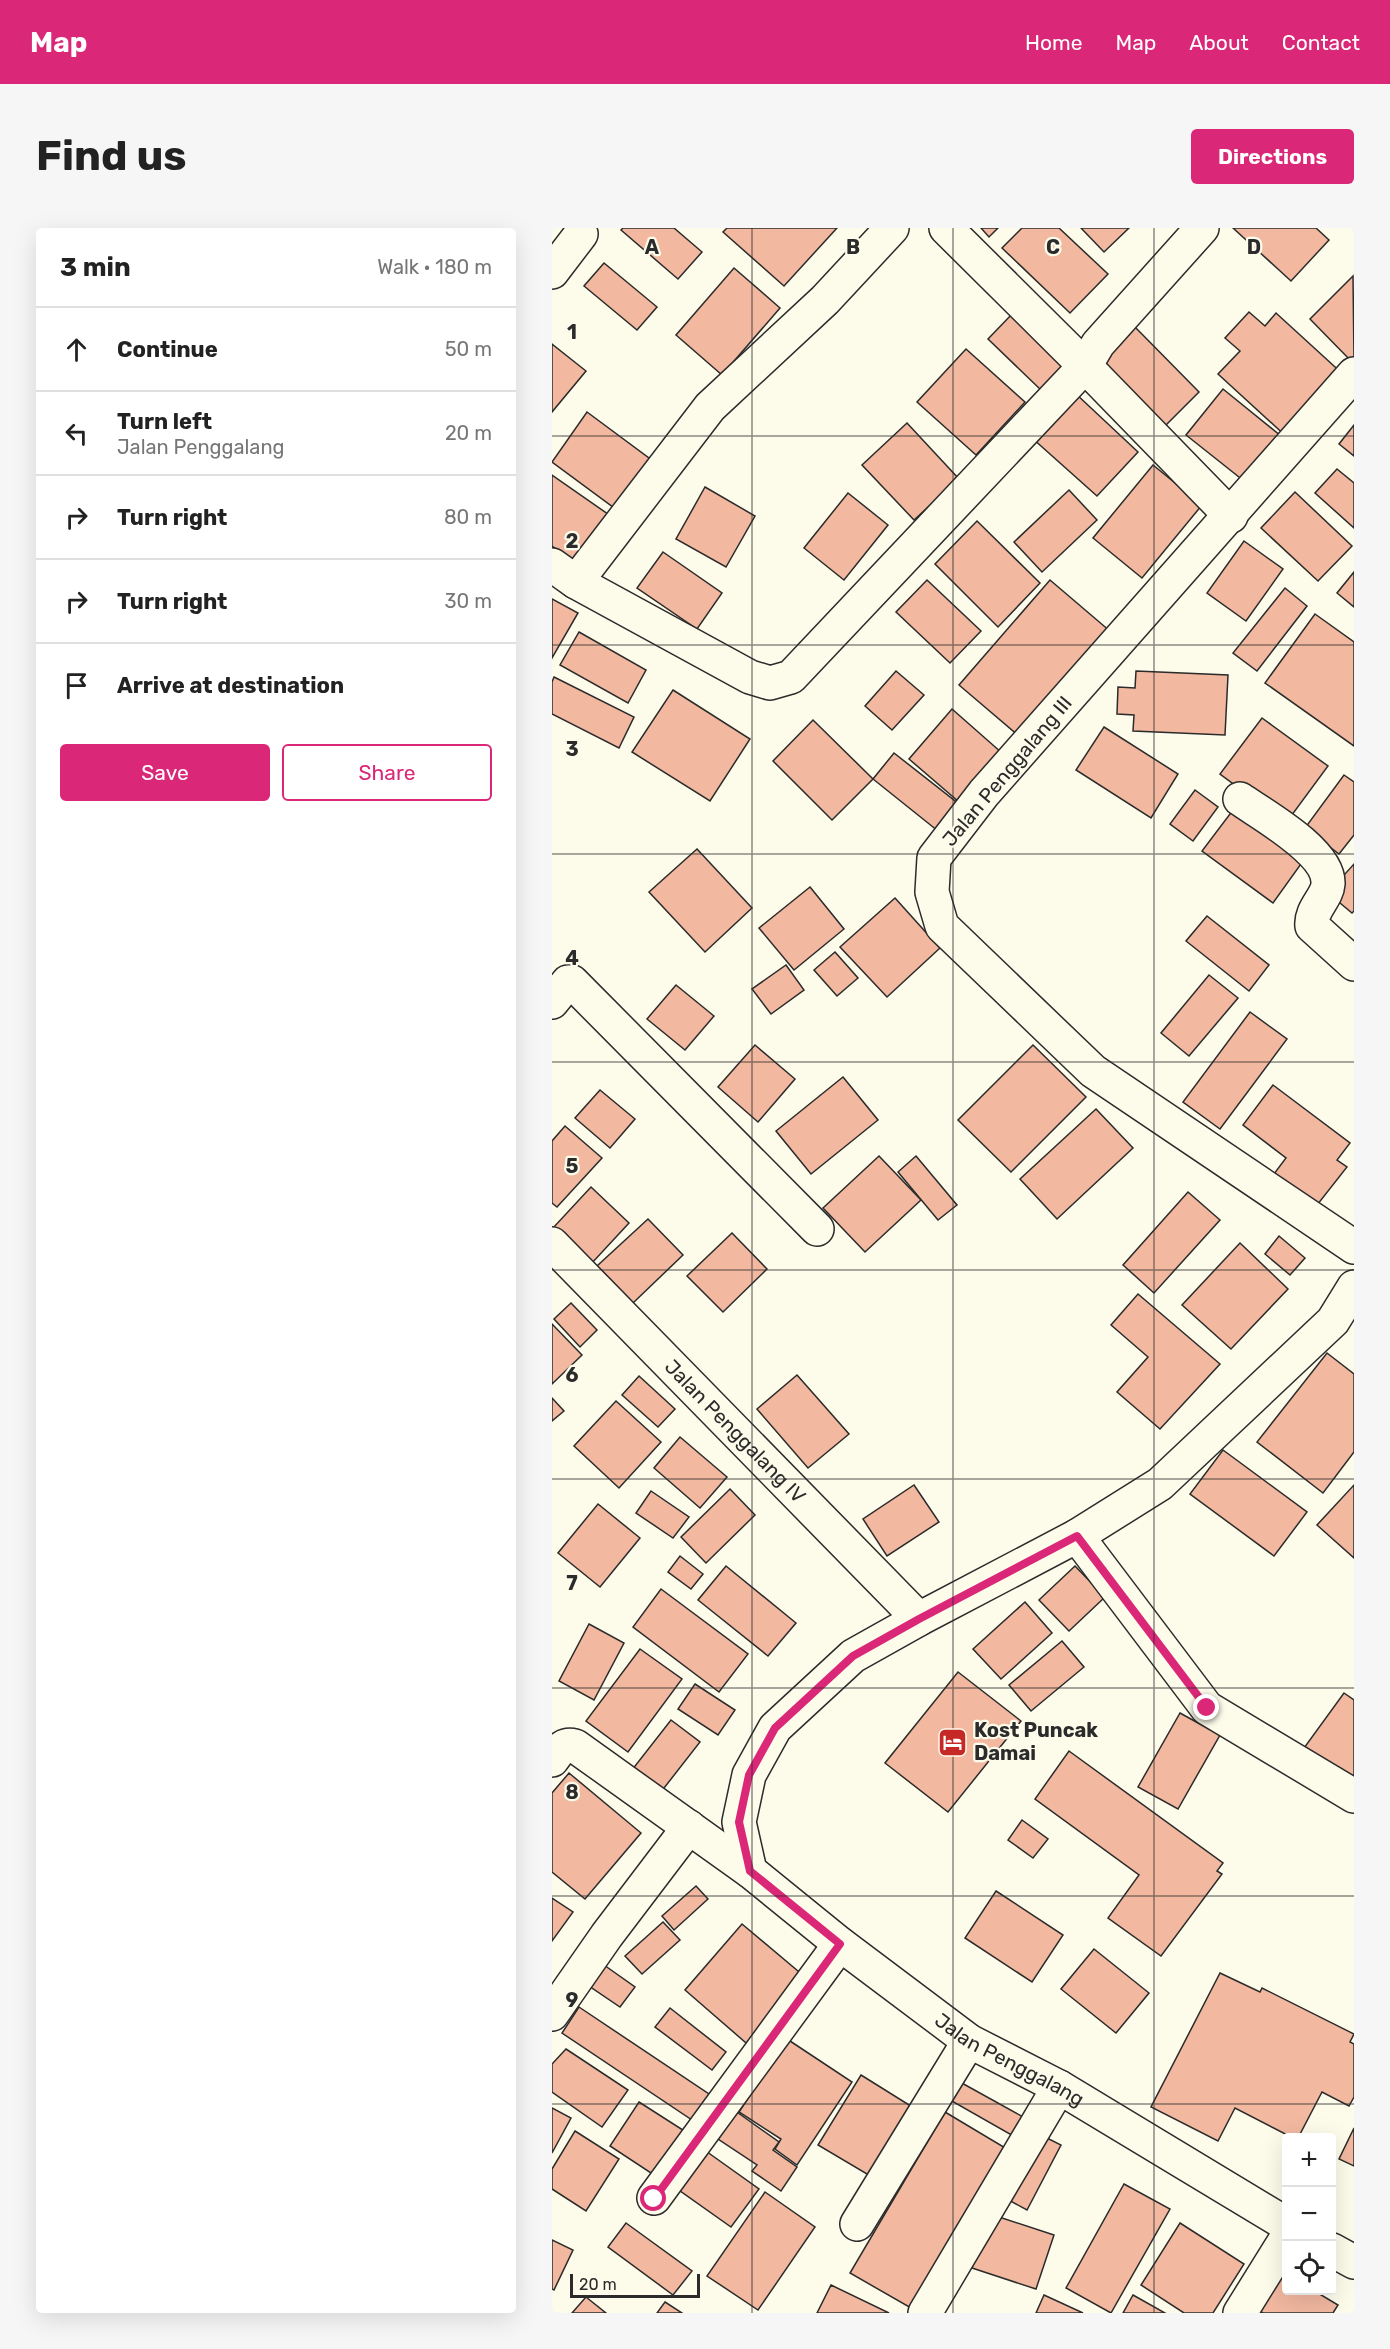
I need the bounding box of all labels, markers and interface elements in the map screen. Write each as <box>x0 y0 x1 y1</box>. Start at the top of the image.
text: Map <box>30 26 87 59</box>
text: Home <box>1025 30 1082 55</box>
text: Map <box>1115 30 1156 55</box>
text: About <box>1189 30 1249 55</box>
text: Contact <box>1282 30 1360 55</box>
button: Directions <box>1191 129 1354 184</box>
text: Find us <box>36 131 187 181</box>
text: A <box>645 235 660 259</box>
text: B <box>846 235 860 259</box>
text: C <box>1046 235 1060 259</box>
text: D <box>1247 235 1261 259</box>
text: 3 min <box>60 252 131 283</box>
text: Walk · 180 m <box>377 255 492 279</box>
text: 1 <box>567 320 577 344</box>
icon: ahead <box>60 333 93 366</box>
text: Continue <box>117 336 218 363</box>
text: 50 m <box>445 337 492 361</box>
text: Turn left <box>117 408 212 435</box>
icon: left <box>60 417 93 450</box>
text: 20 m <box>445 421 492 445</box>
text: Jalan Penggalang <box>117 435 284 459</box>
icon: right <box>60 501 93 534</box>
text: Turn right <box>117 504 227 531</box>
text: 80 m <box>444 505 492 529</box>
text: 2 <box>566 529 579 553</box>
icon: right <box>60 585 93 618</box>
text: Turn right <box>117 588 227 615</box>
text: 30 m <box>445 589 492 613</box>
icon: arrive <box>60 669 93 702</box>
text: Arrive at destination <box>117 672 344 699</box>
street label: Jalan Penggalang III <box>937 691 1077 851</box>
text: 3 <box>565 737 579 761</box>
button: Save <box>60 744 270 801</box>
button: Share <box>282 744 492 801</box>
text: 4 <box>565 946 579 970</box>
text: 5 <box>566 1154 579 1178</box>
street label: Jalan Penggalang IV <box>660 1355 811 1508</box>
text: 6 <box>565 1363 579 1387</box>
text: 7 <box>566 1571 578 1595</box>
route end <box>1193 1694 1219 1720</box>
place label: Kost Puncak Damai <box>974 1718 1098 1765</box>
hotel icon: Kost Puncak Damai <box>937 1726 969 1758</box>
text: 8 <box>565 1780 579 1804</box>
text: 9 <box>566 1988 579 2012</box>
street label: Jalan Penggalang <box>930 2008 1088 2111</box>
map controls <box>1282 2133 1336 2295</box>
button: + <box>1282 2133 1336 2187</box>
route start <box>640 2185 666 2211</box>
button: − <box>1282 2187 1336 2241</box>
button: locate <box>1282 2241 1336 2295</box>
scale bar <box>570 2271 700 2298</box>
text: 20 m <box>579 2275 617 2294</box>

